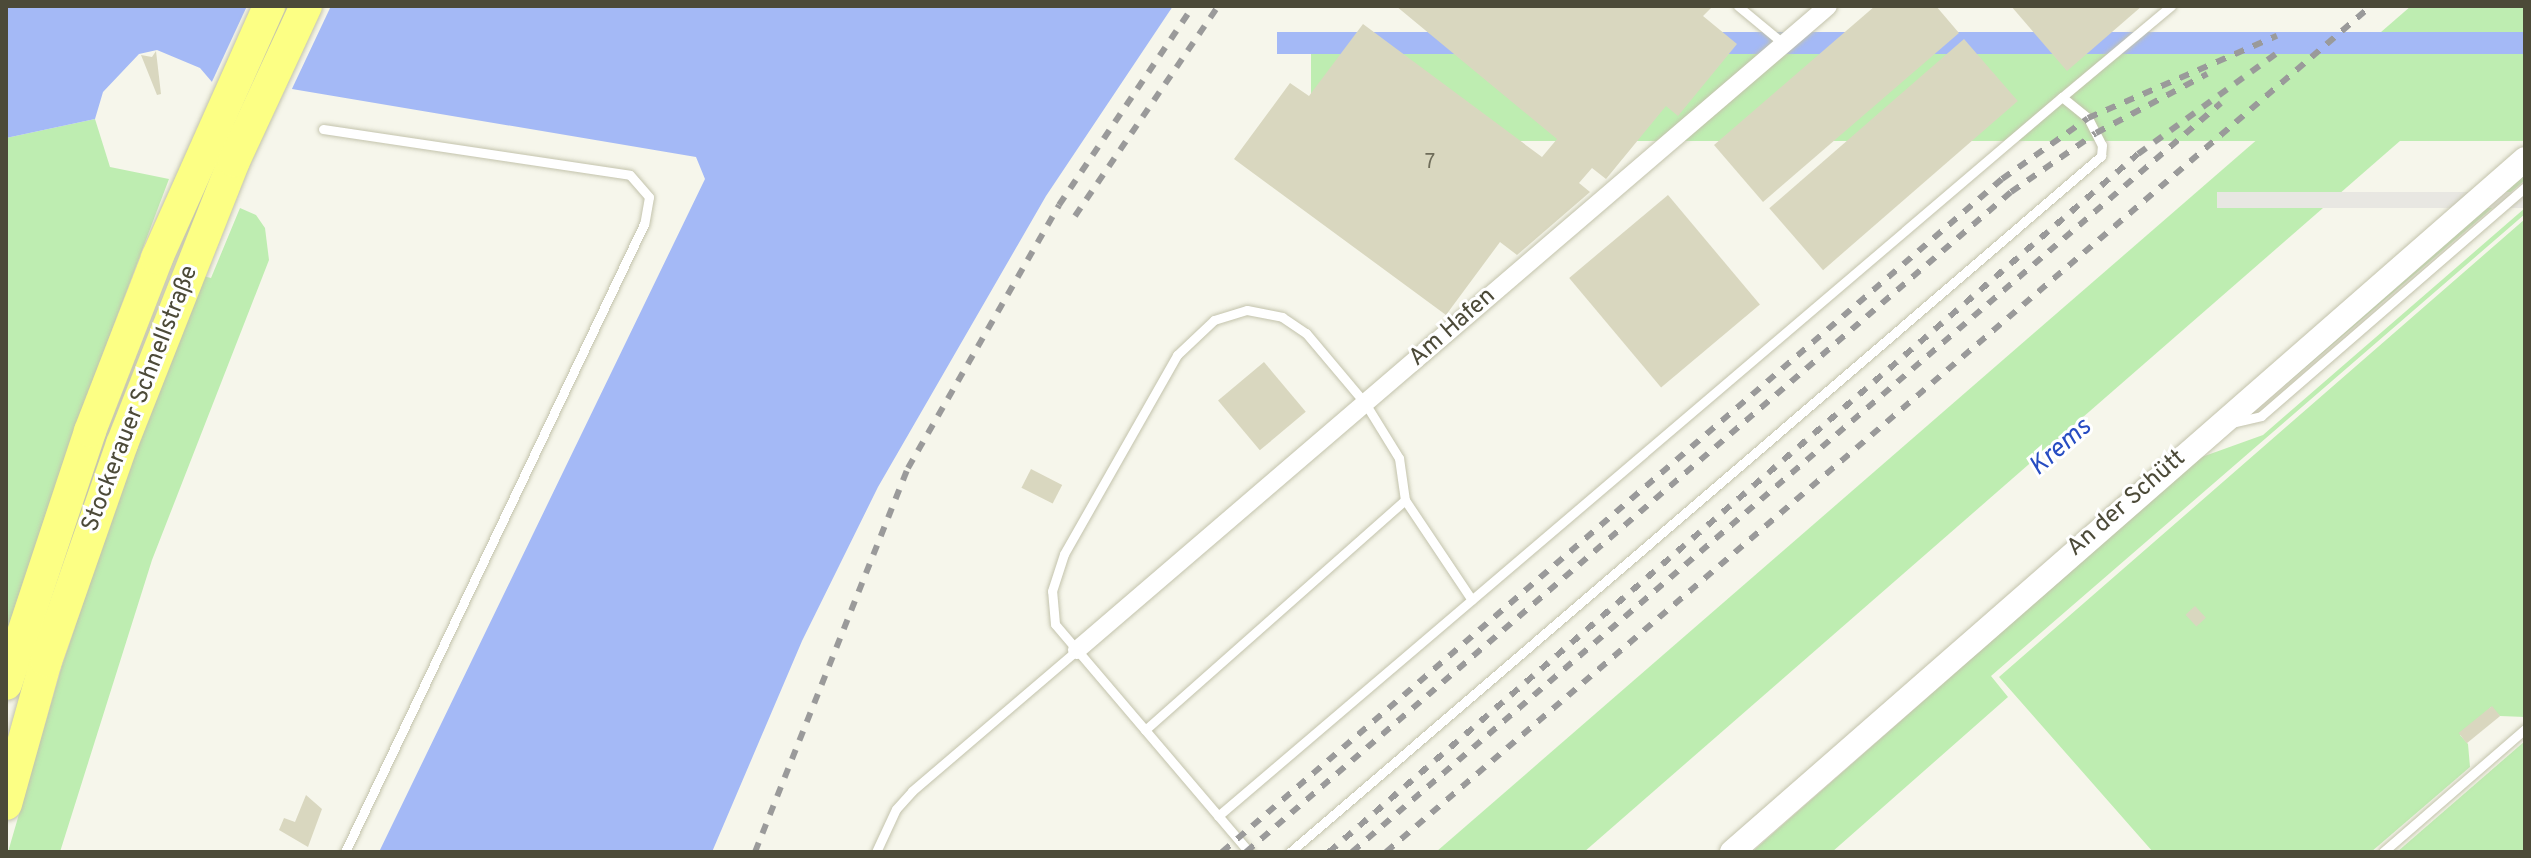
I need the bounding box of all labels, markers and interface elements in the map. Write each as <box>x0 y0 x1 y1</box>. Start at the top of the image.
house number: 7 <box>1425 151 1435 175</box>
street label: Stockerauer Schnellstraße <box>77 262 205 536</box>
street label: Am Hafen <box>1404 283 1502 373</box>
water label: Krems <box>2024 413 2098 483</box>
street label: An der Schütt <box>2062 445 2192 563</box>

